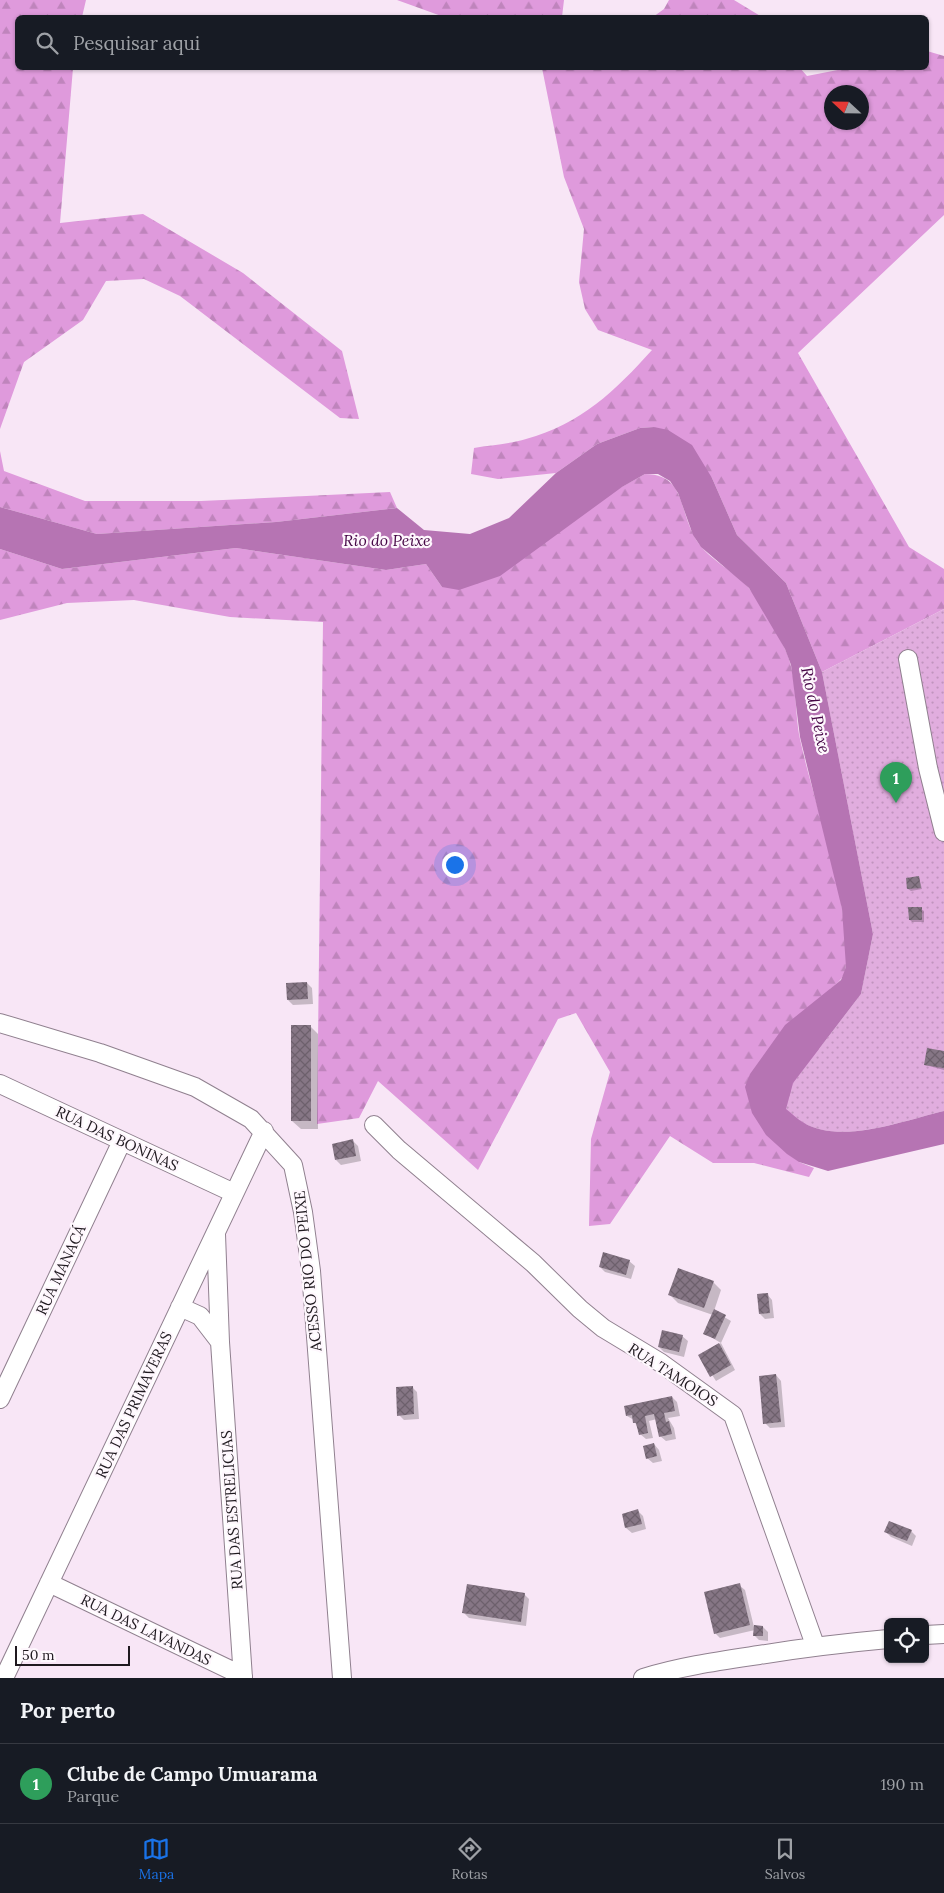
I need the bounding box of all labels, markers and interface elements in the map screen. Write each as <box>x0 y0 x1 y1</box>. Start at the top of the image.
search box <box>15 15 929 70</box>
icon: search <box>33 29 61 57</box>
text: Pesquisar aqui <box>73 31 200 55</box>
north arrow <box>824 85 869 130</box>
water label: Rio do Peixe <box>343 530 431 550</box>
water label: Rio do Peixe <box>797 665 835 755</box>
pin: 1 <box>880 762 912 803</box>
your location <box>442 852 468 878</box>
street label: RUA DAS BONINAS <box>53 1102 182 1175</box>
street label: ACESSO RIO DO PEIXE <box>290 1190 326 1353</box>
street label: RUA MANACÁ <box>31 1221 90 1318</box>
street label: RUA DAS PRIMAVERAS <box>91 1328 176 1481</box>
street label: RUA TAMOIOS <box>625 1339 722 1411</box>
street label: RUA DAS ESTRELICIAS <box>216 1430 247 1590</box>
street label: RUA DAS LAVANDAS <box>78 1590 215 1669</box>
map controls <box>884 1618 929 1663</box>
button: locate <box>884 1618 929 1663</box>
scale bar <box>15 1643 130 1666</box>
text: 50 m <box>22 1646 55 1664</box>
text: Por perto <box>20 1697 115 1724</box>
text: Clube de Campo Umuarama <box>67 1762 317 1786</box>
text: 1 <box>33 1774 39 1794</box>
text: 190 m <box>880 1774 924 1794</box>
text: Parque <box>67 1786 119 1806</box>
tab: Mapa <box>139 1835 174 1883</box>
tab: Rotas <box>452 1835 488 1883</box>
tab: Salvos <box>765 1835 805 1883</box>

